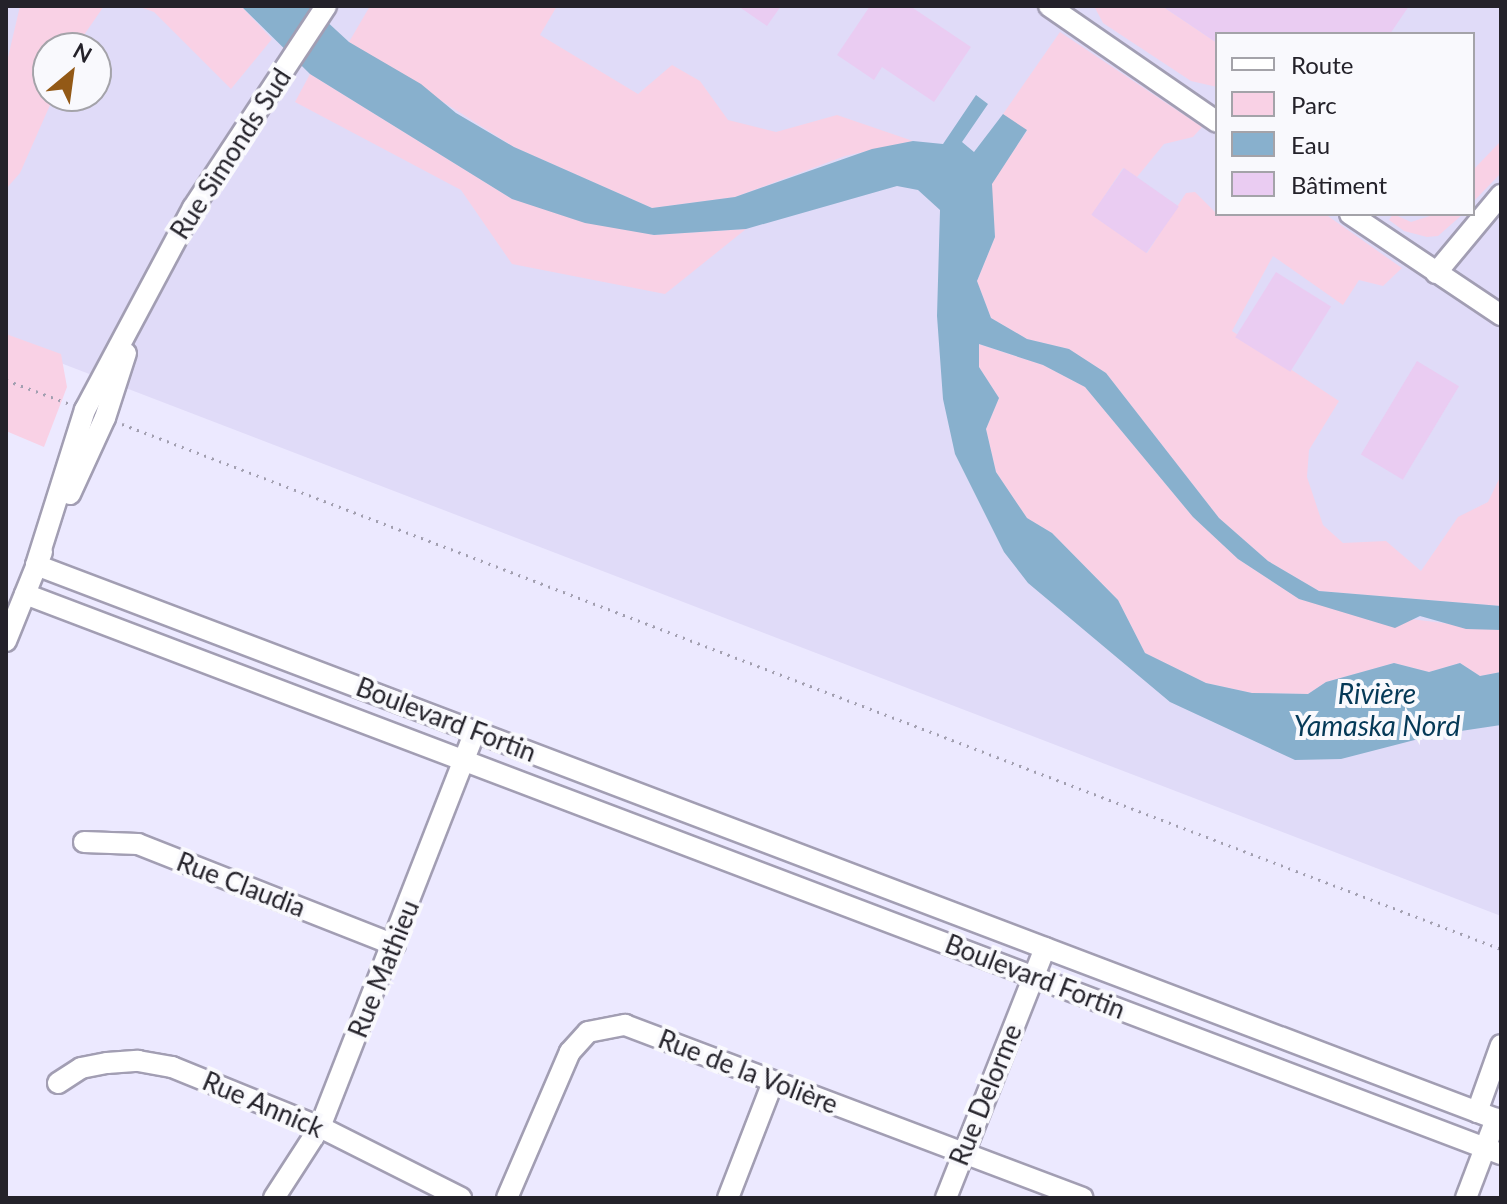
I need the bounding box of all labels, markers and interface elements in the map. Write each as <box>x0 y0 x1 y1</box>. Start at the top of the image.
north arrow <box>32 32 112 112</box>
legend <box>1215 32 1475 216</box>
text: N <box>69 36 97 68</box>
text: Route <box>1291 50 1353 79</box>
street label: Rue Simonds Sud <box>164 63 298 245</box>
text: Parc <box>1291 90 1337 119</box>
text: Eau <box>1291 130 1330 159</box>
text: Bâtiment <box>1291 170 1387 199</box>
street label: Boulevard Fortin <box>352 671 540 769</box>
water label: Rivière Yamaska Nord <box>1294 676 1460 742</box>
street label: Rue Claudia <box>172 846 310 924</box>
street label: Rue Mathieu <box>342 896 426 1042</box>
street label: Boulevard Fortin <box>941 928 1129 1026</box>
street label: Rue Delorme <box>944 1020 1028 1170</box>
street label: Rue de la Volière <box>654 1023 842 1121</box>
street label: Rue Annick <box>198 1065 328 1145</box>

